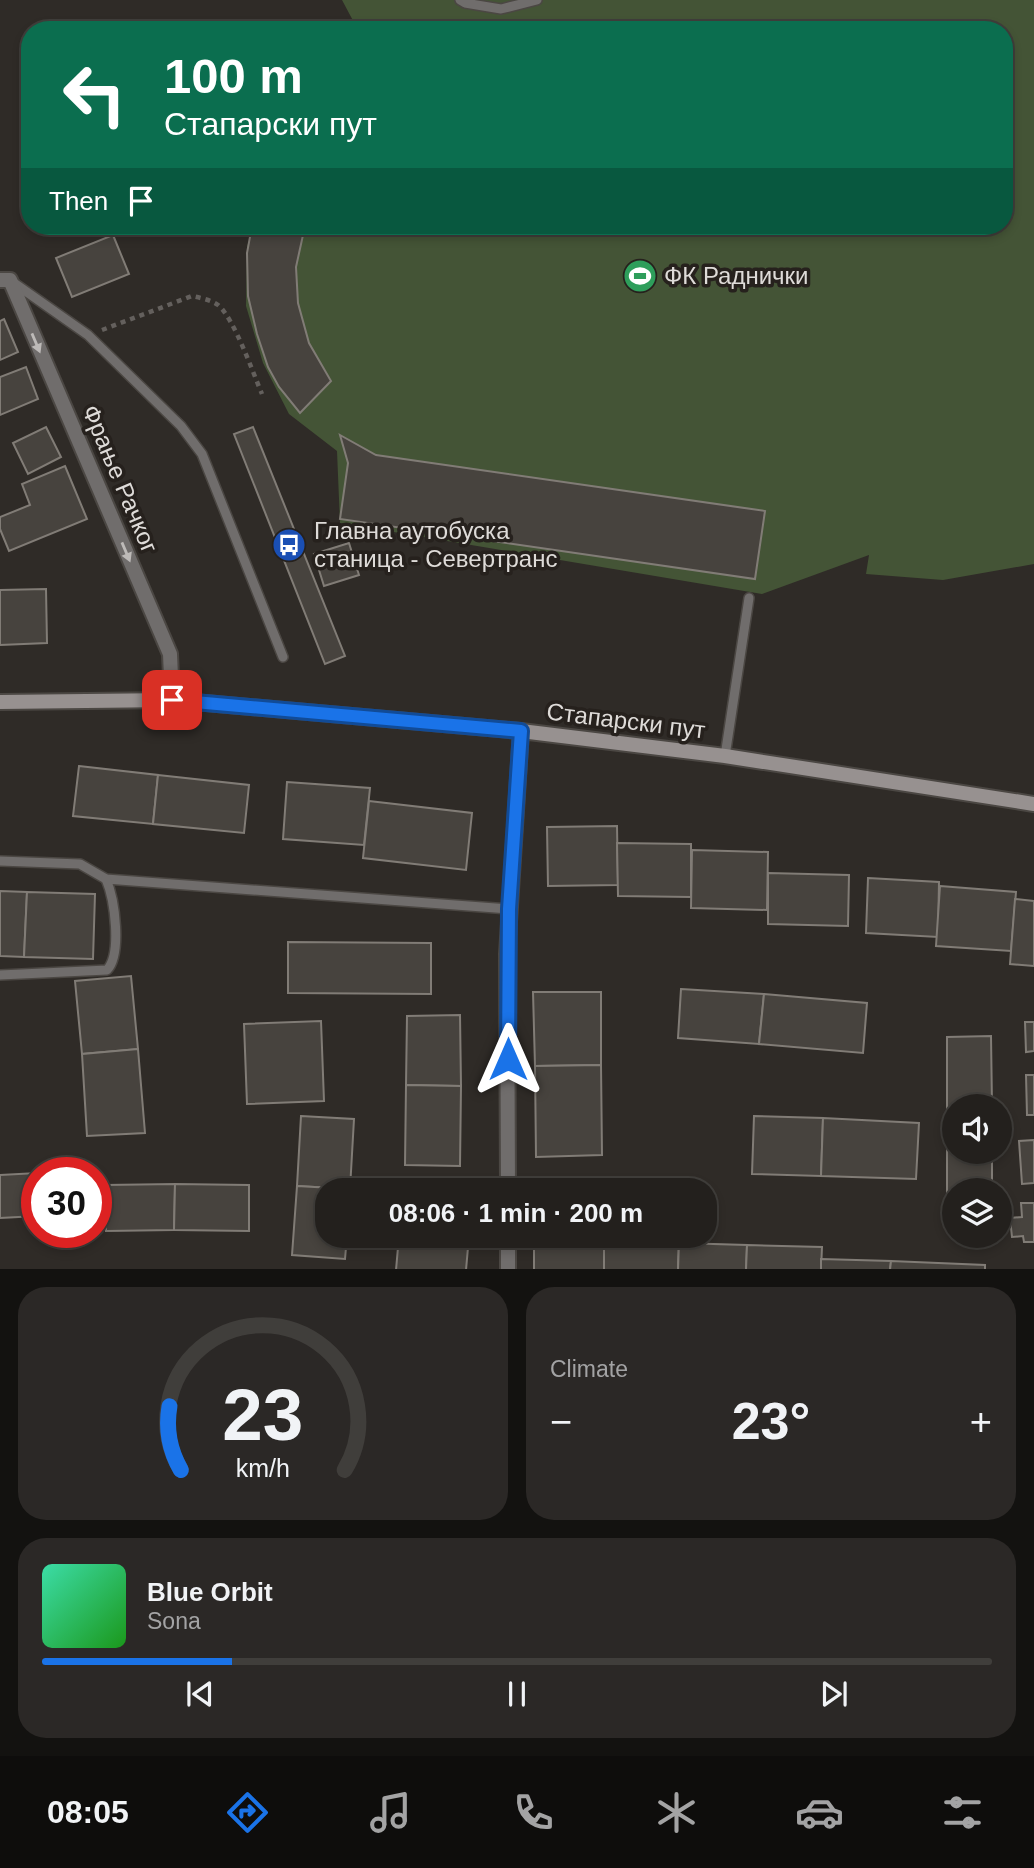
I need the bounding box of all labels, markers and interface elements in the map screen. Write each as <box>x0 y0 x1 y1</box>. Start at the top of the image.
icon: left <box>49 49 140 140</box>
text: 100 m <box>164 49 303 103</box>
text: Стапарски пут <box>164 106 377 142</box>
icon: arrive <box>122 182 160 220</box>
text: Then <box>49 186 108 216</box>
sports icon: ФК Раднички <box>621 257 659 295</box>
place label: ФК Раднички <box>664 262 809 289</box>
one-way arrow <box>31 332 42 353</box>
street label: Фрање Рачког <box>77 401 164 557</box>
place label: Главна аутобуска станица - Севертранс <box>314 517 557 572</box>
bus stop icon: Главна аутобуска станица - Севертранс <box>270 526 308 564</box>
one-way arrow <box>121 541 132 562</box>
pin <box>142 670 202 730</box>
icon: arrive <box>153 681 191 719</box>
street label: Стапарски пут <box>545 697 707 744</box>
position arrow <box>471 1022 545 1096</box>
map controls <box>942 1094 1012 1248</box>
button: sound <box>942 1094 1012 1164</box>
speed limit sign: 30 <box>21 1157 112 1248</box>
button: layers <box>942 1178 1012 1248</box>
text: 08:06 · 1 min · 200 m <box>389 1198 643 1228</box>
text: Climate <box>550 1356 628 1382</box>
text: 23 <box>223 1374 303 1455</box>
text: 23° <box>732 1392 810 1450</box>
text: − <box>550 1401 572 1443</box>
text: + <box>970 1401 992 1443</box>
text: km/h <box>236 1453 290 1481</box>
text: Blue Orbit <box>147 1577 273 1607</box>
text: Sona <box>147 1608 201 1634</box>
icon: previous <box>181 1675 219 1713</box>
icon: pause <box>498 1675 536 1713</box>
icon: next <box>815 1675 853 1713</box>
icon: directions <box>223 1788 272 1837</box>
icon: music <box>366 1788 415 1837</box>
icon: phone <box>509 1788 558 1837</box>
icon: climate <box>652 1788 701 1837</box>
icon: car <box>795 1788 844 1837</box>
icon: filters <box>938 1788 987 1837</box>
text: 08:05 <box>47 1794 129 1830</box>

